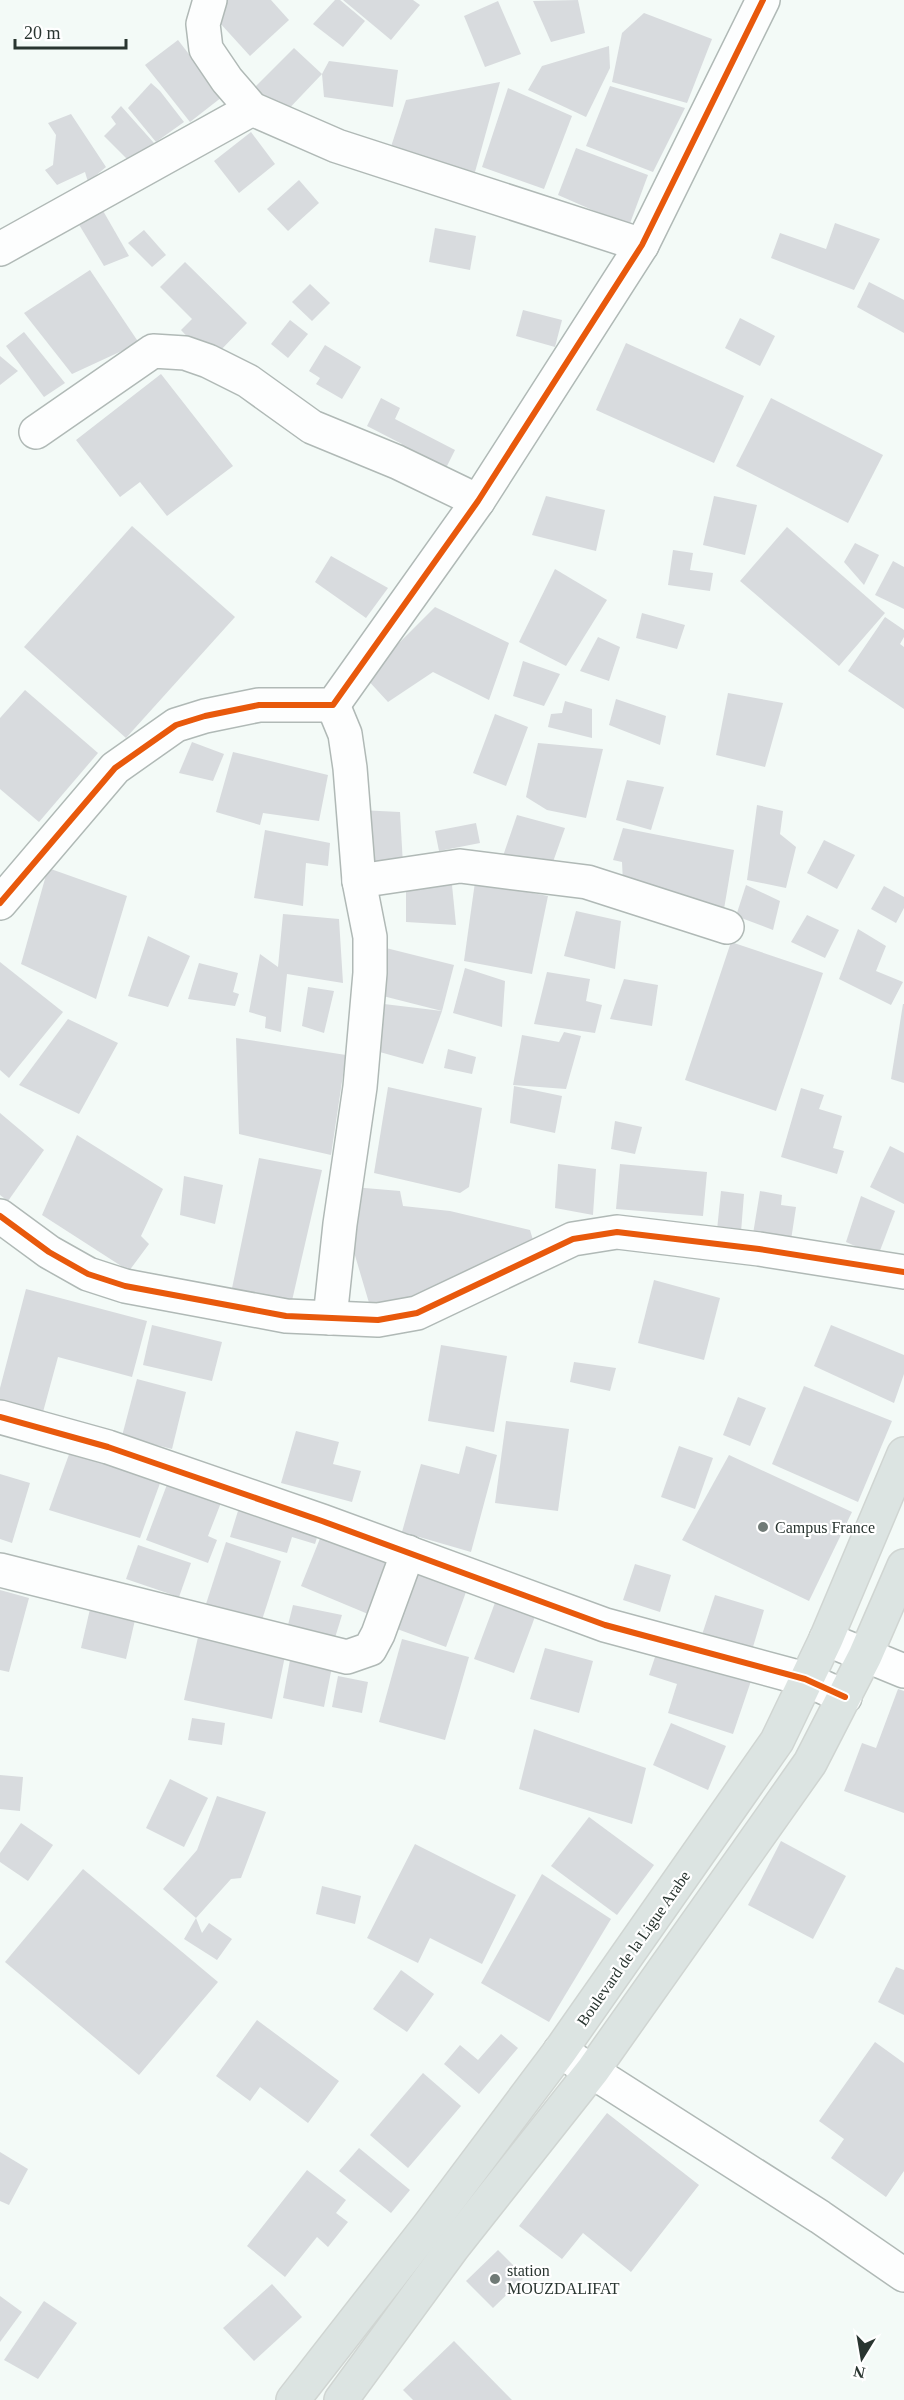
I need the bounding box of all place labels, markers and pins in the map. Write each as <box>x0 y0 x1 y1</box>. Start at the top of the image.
place label: Campus France <box>775 1519 875 1537</box>
marker: Campus France <box>756 1520 770 1534</box>
place label: station MOUZDALIFAT <box>507 2262 620 2297</box>
marker: station MOUZDALIFAT <box>488 2272 502 2286</box>

